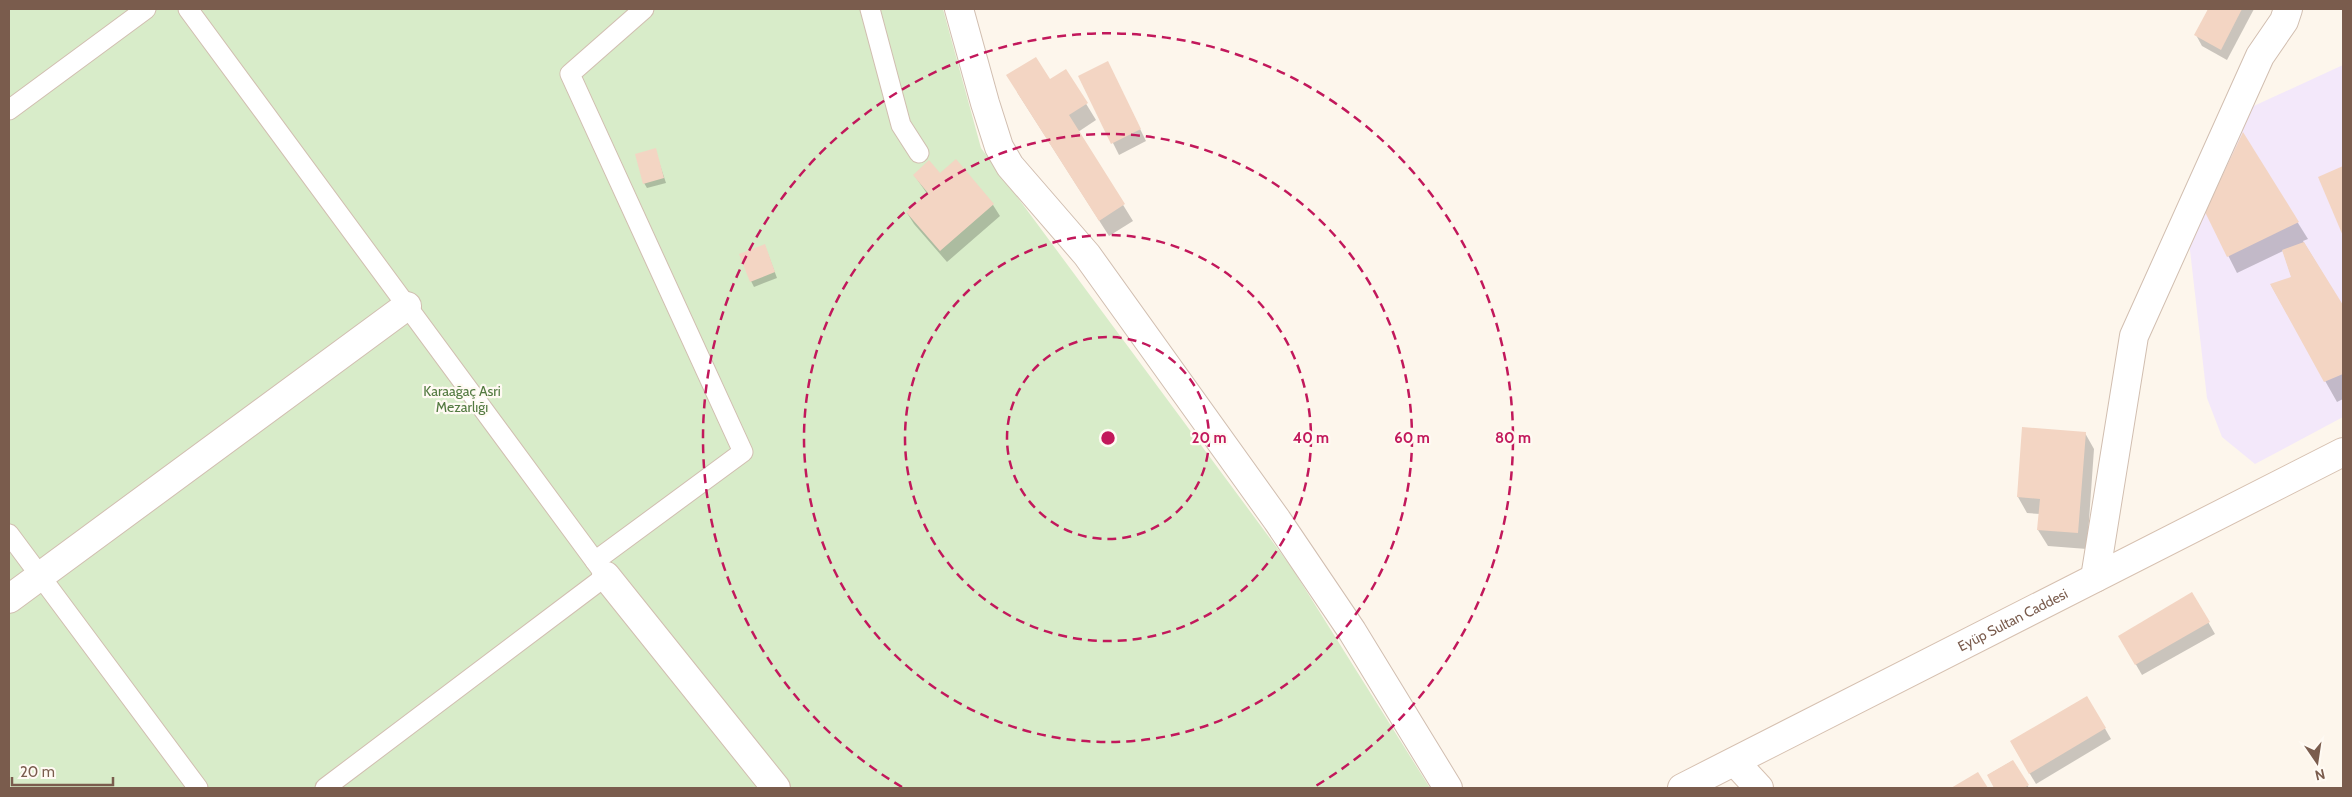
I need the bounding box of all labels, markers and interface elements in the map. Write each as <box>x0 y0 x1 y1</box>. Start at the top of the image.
park label: Karaağaç Asri Mezarlığı <box>423 382 501 416</box>
centre of rings <box>1099 429 1117 447</box>
text: 20 m <box>1192 429 1226 447</box>
text: 40 m <box>1293 429 1329 447</box>
text: 60 m <box>1394 429 1430 447</box>
text: 80 m <box>1495 429 1531 447</box>
street label: Eyüp Sultan Caddesi <box>1955 584 2071 655</box>
north arrow <box>2292 737 2342 787</box>
scale bar <box>12 754 114 786</box>
text: 20 m <box>20 763 55 781</box>
text: N <box>2313 765 2327 785</box>

